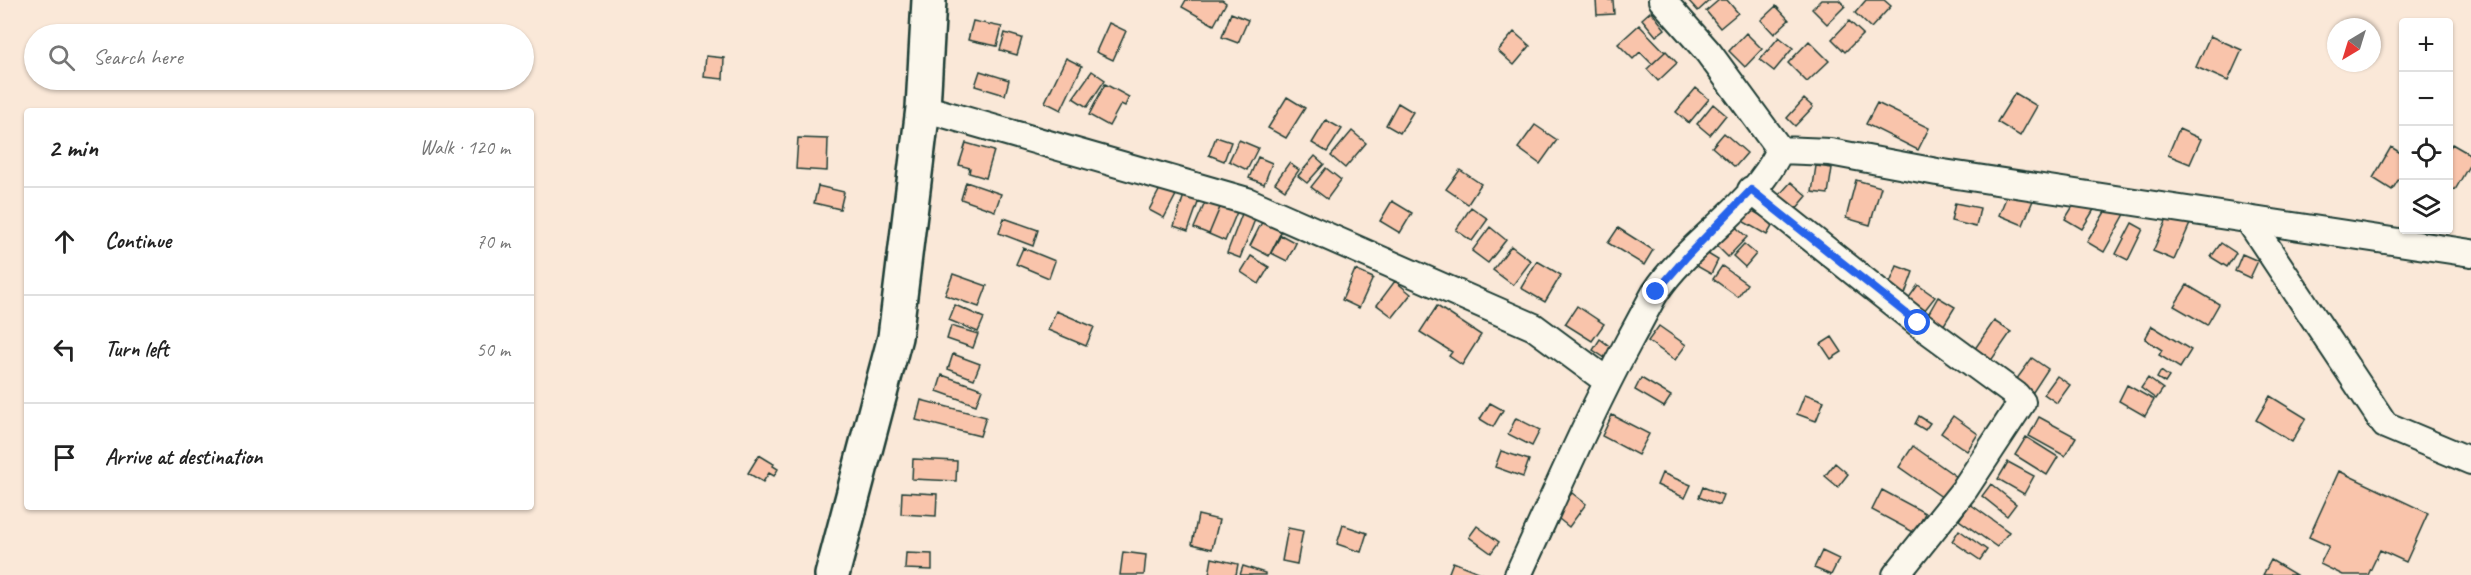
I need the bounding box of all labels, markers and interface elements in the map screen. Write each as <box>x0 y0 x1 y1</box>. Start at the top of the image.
north arrow <box>2327 18 2381 72</box>
map controls <box>2399 18 2453 234</box>
button: + <box>2399 18 2453 72</box>
search box <box>24 24 534 90</box>
icon: search <box>45 41 78 74</box>
text: Search here <box>93 43 183 71</box>
button: − <box>2399 72 2453 126</box>
button: locate <box>2399 126 2453 180</box>
text: 2 min <box>48 131 98 164</box>
text: Walk · 120 m <box>420 135 510 160</box>
button: layers <box>2399 180 2453 234</box>
icon: ahead <box>48 225 81 258</box>
text: Continue <box>105 227 171 255</box>
text: 70 m <box>476 229 510 254</box>
route end <box>1642 278 1668 304</box>
route start <box>1904 309 1930 335</box>
icon: left <box>48 333 81 366</box>
text: Turn left <box>105 335 169 363</box>
text: 50 m <box>476 337 510 362</box>
icon: arrive <box>48 441 81 474</box>
text: Arrive at destination <box>105 443 262 471</box>

